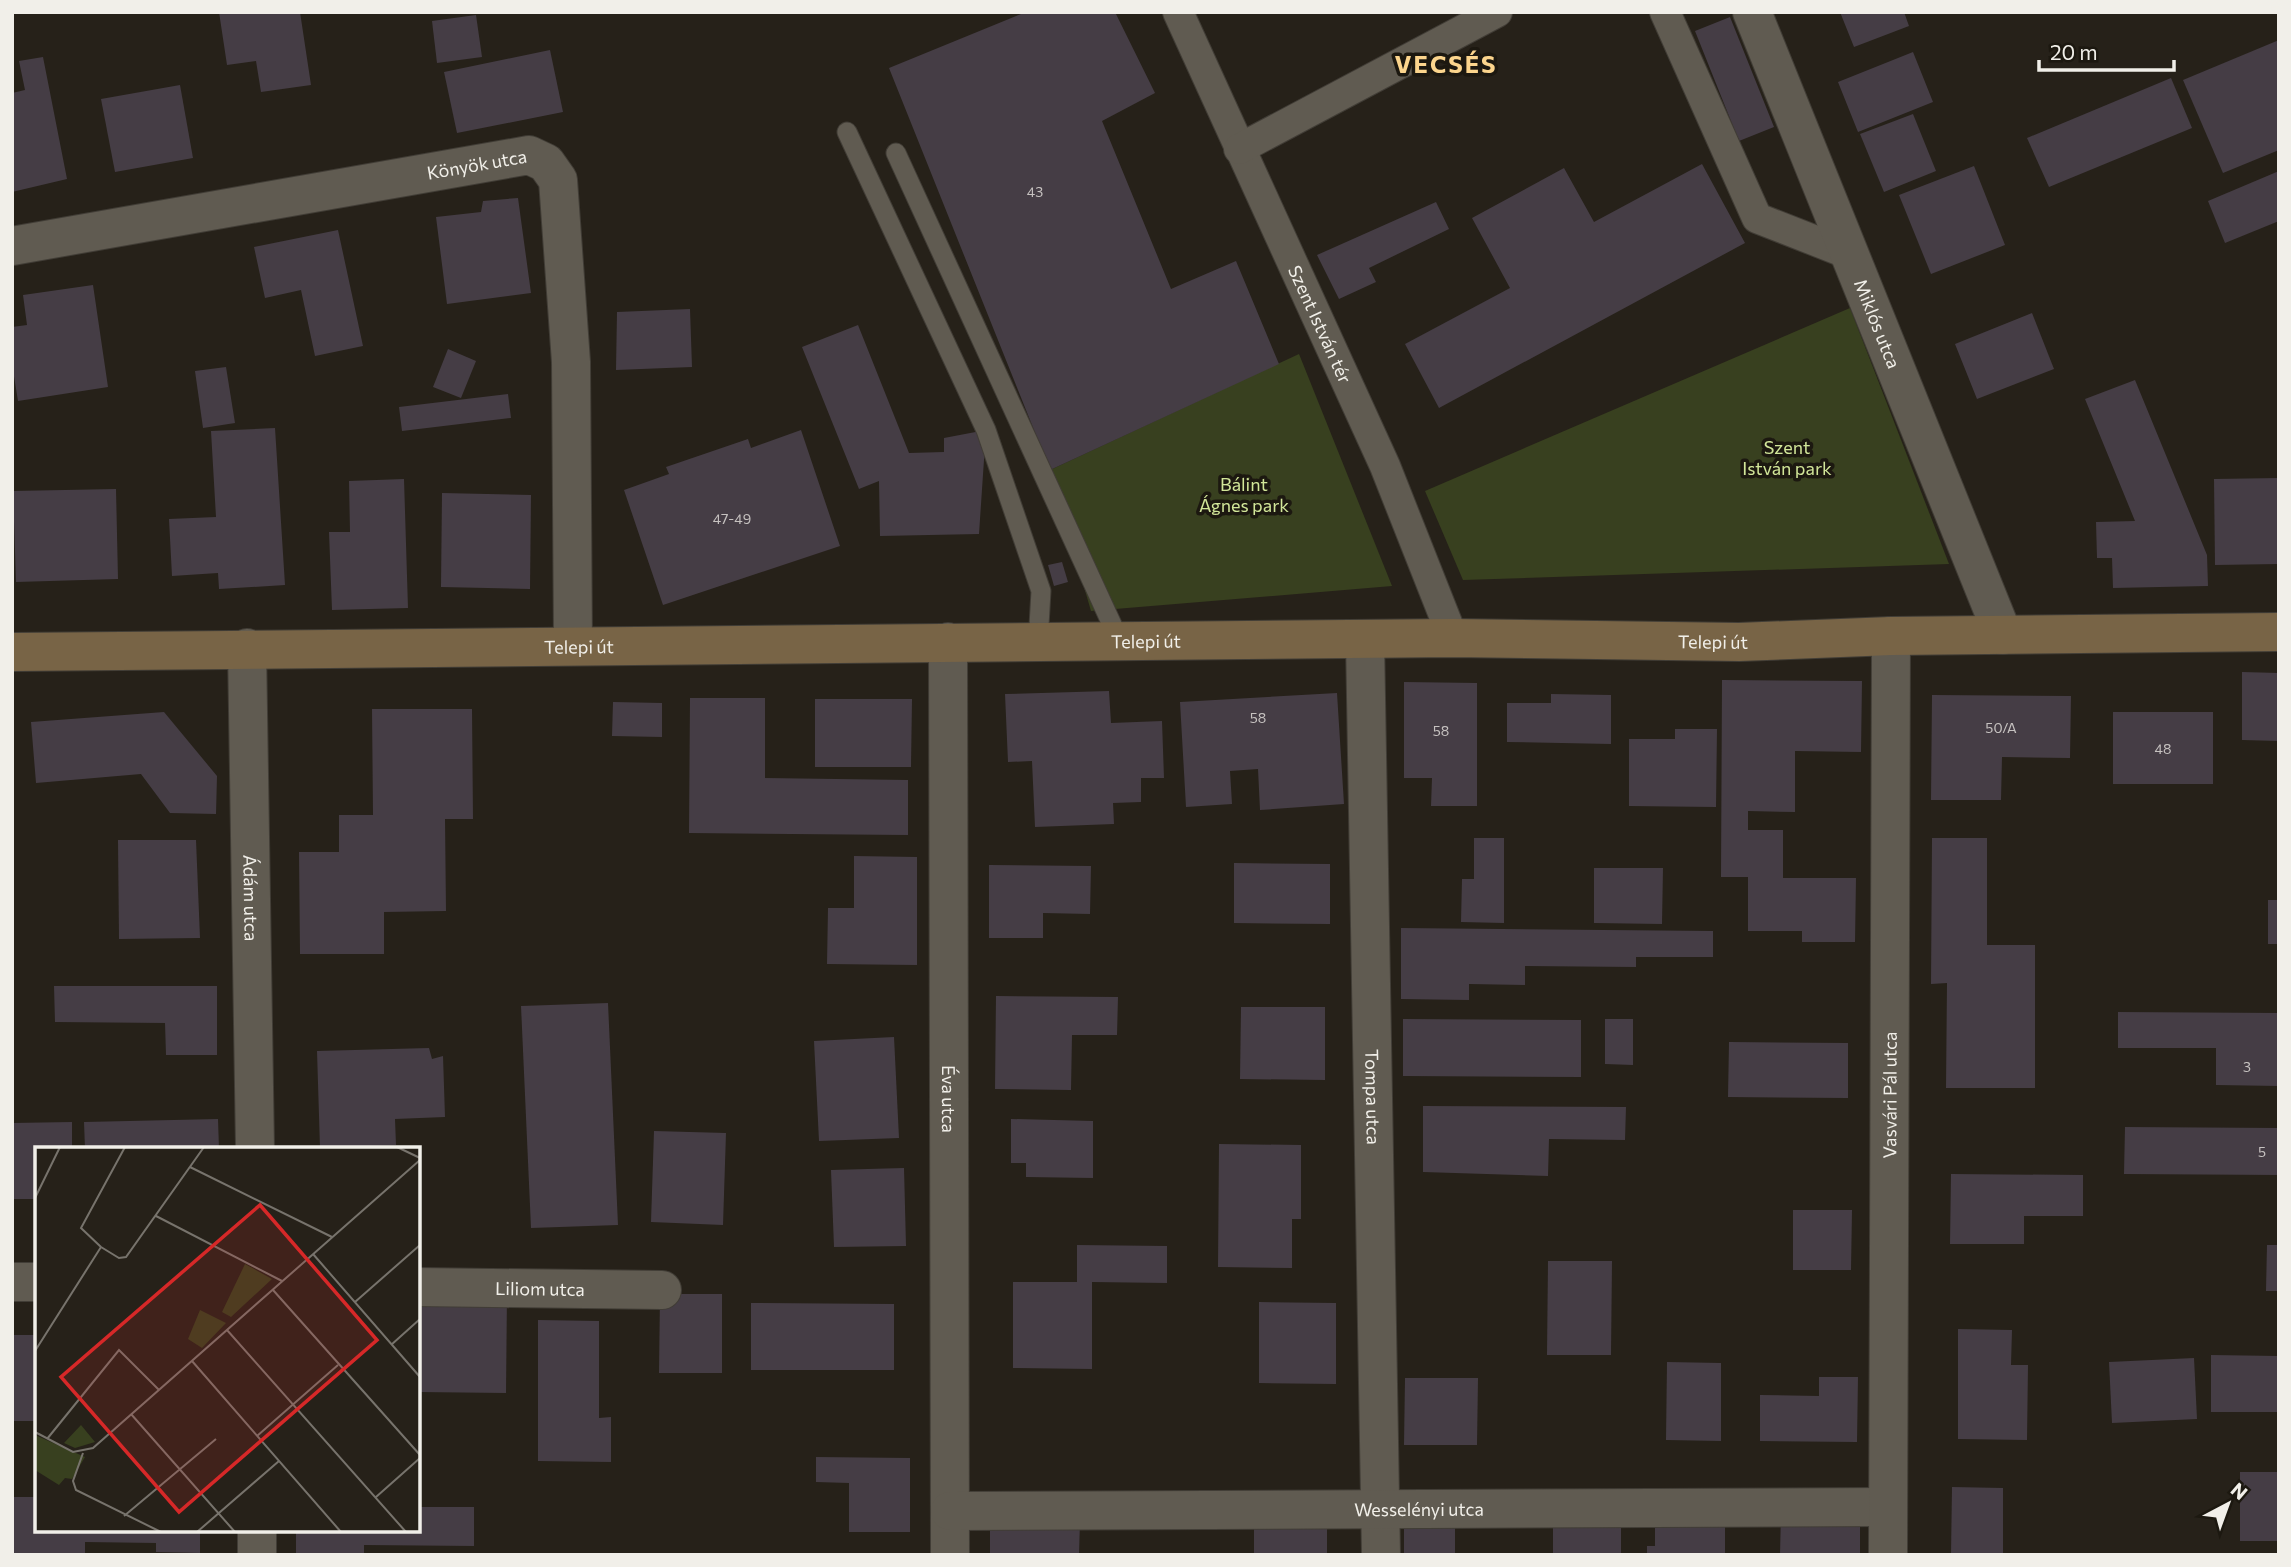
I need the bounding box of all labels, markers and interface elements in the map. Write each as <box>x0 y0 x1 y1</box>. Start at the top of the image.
scale bar <box>2039 28 2174 72</box>
text: 20 m <box>2050 39 2098 64</box>
district label: VECSÉS <box>1395 49 1497 78</box>
street label: Könyök utca <box>425 145 528 184</box>
house number: 43 <box>1027 183 1043 200</box>
street label: Szent István tér <box>1284 262 1357 386</box>
street label: Miklós utca <box>1850 276 1905 371</box>
park label: Szent István park <box>1742 436 1832 479</box>
park label: Bálint Ágnes park <box>1199 473 1289 516</box>
house number: 47-49 <box>713 510 751 527</box>
street label: Telepi út <box>1111 630 1181 652</box>
street label: Telepi út <box>1678 630 1748 653</box>
street label: Telepi út <box>544 635 614 658</box>
house number: 58 <box>1250 709 1266 726</box>
house number: 50/A <box>1985 719 2017 736</box>
house number: 58 <box>1433 722 1449 739</box>
house number: 48 <box>2155 740 2171 757</box>
street label: Ádám utca <box>239 855 263 941</box>
street label: Vasvári Pál utca <box>1878 1032 1901 1158</box>
street label: Tompa utca <box>1361 1049 1385 1145</box>
house number: 3 <box>2243 1058 2251 1075</box>
street label: Éva utca <box>938 1065 960 1133</box>
house number: 5 <box>2258 1143 2266 1160</box>
inset map <box>35 1147 420 1532</box>
street label: Liliom utca <box>495 1277 585 1300</box>
north arrow <box>2193 1469 2263 1539</box>
text: N <box>2227 1477 2252 1504</box>
street label: Wesselényi utca <box>1354 1498 1484 1520</box>

